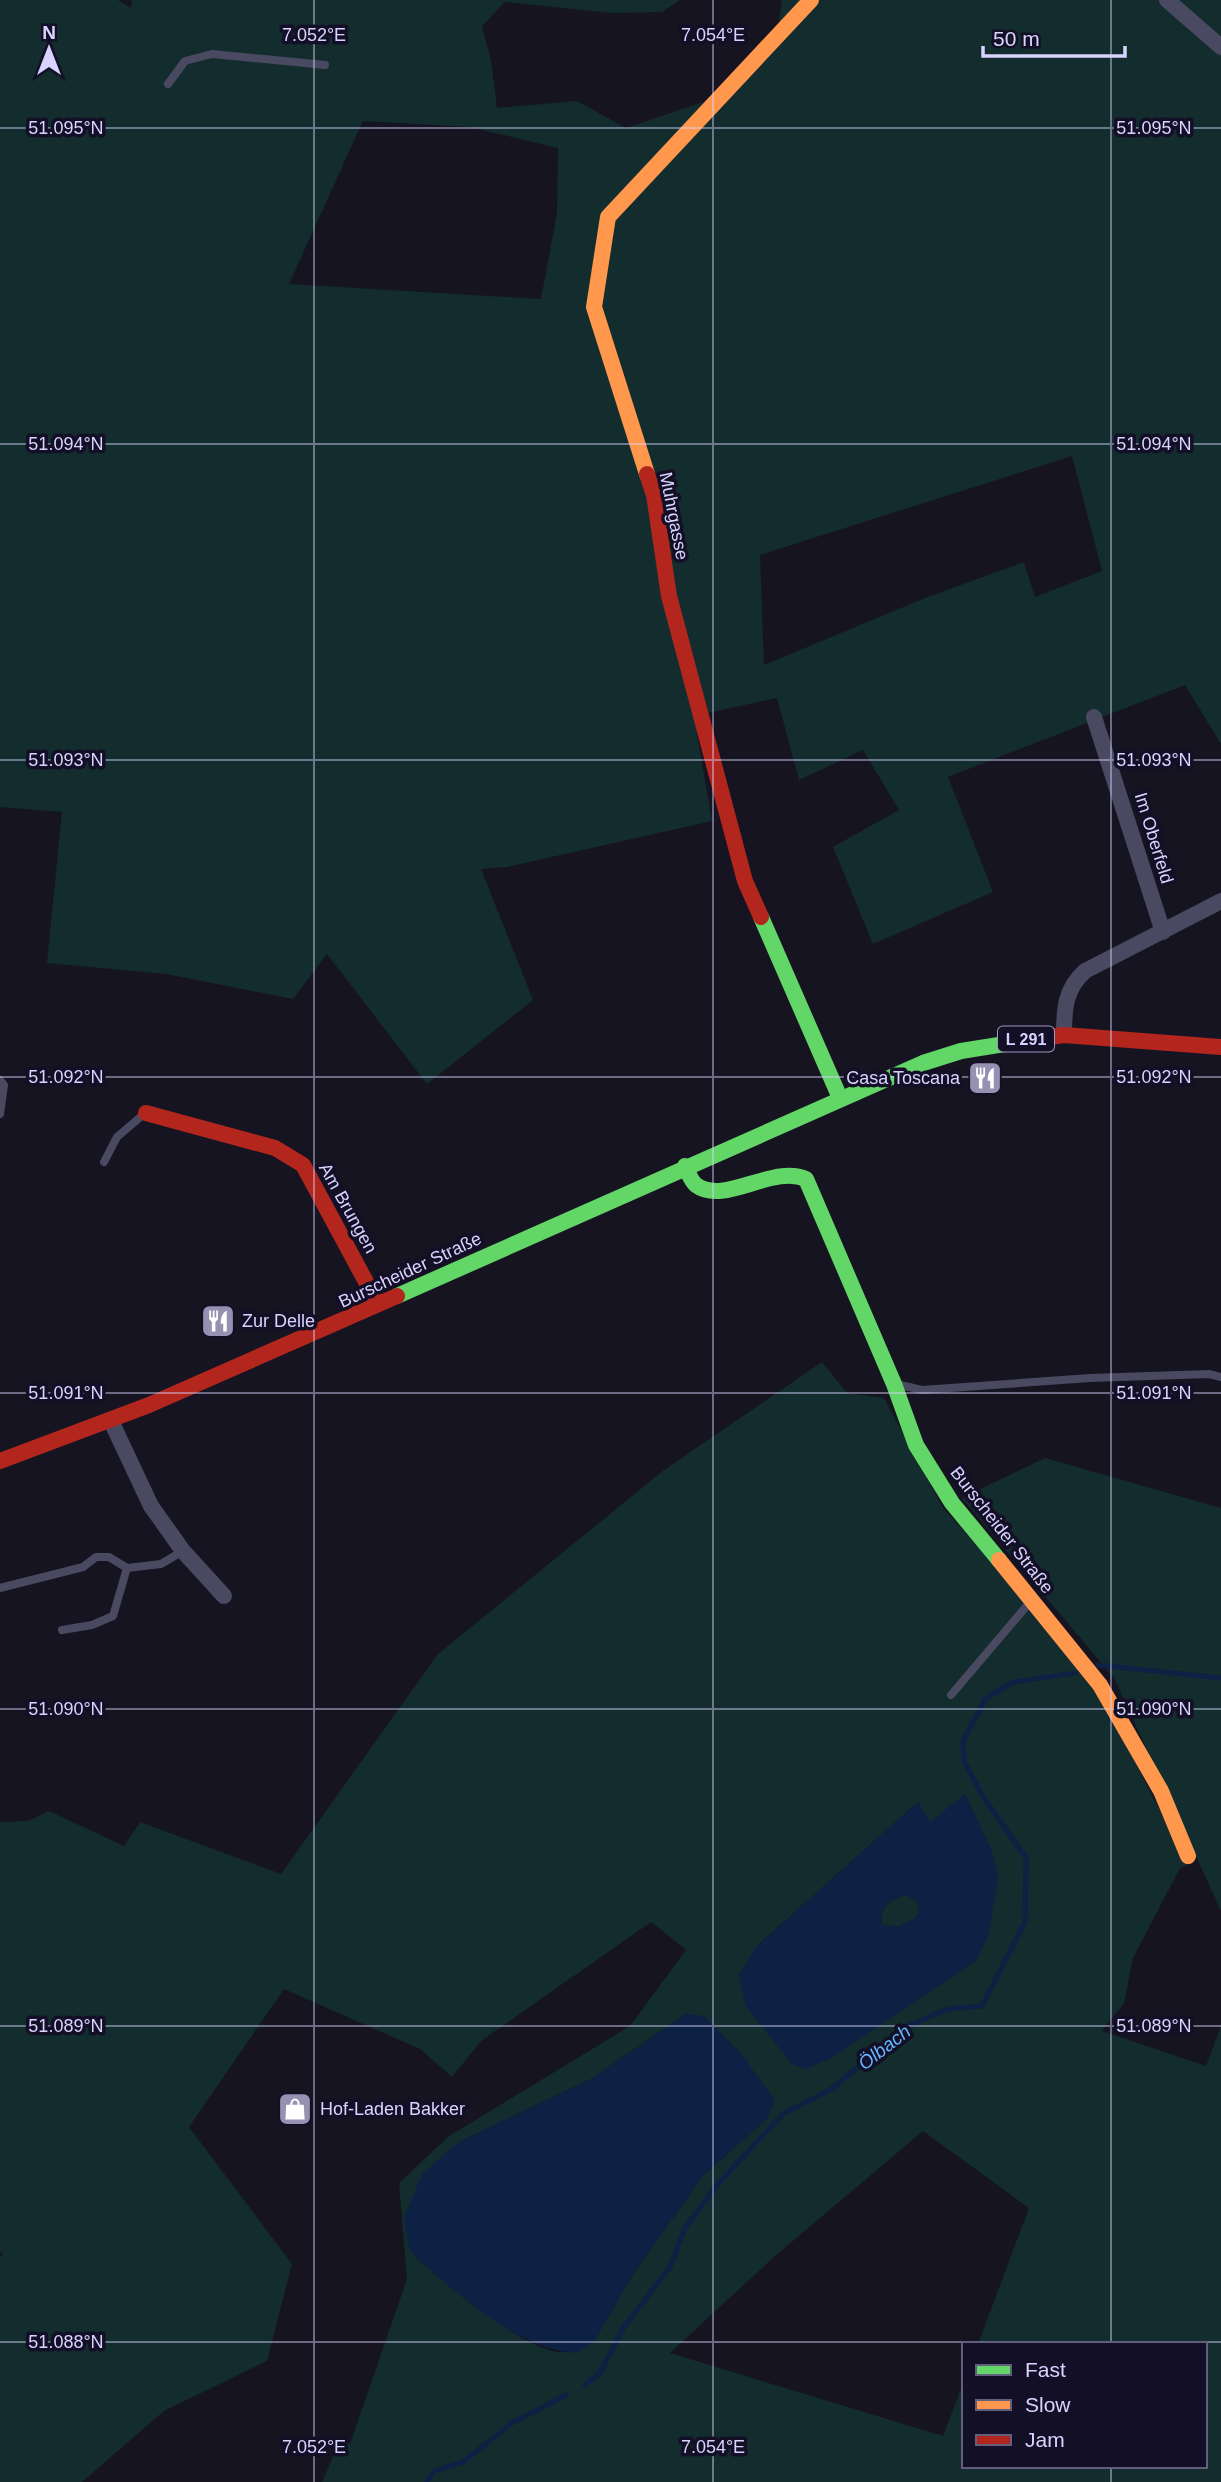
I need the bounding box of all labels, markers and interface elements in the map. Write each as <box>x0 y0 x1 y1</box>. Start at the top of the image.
north arrow <box>14 14 84 84</box>
scale bar <box>983 14 1125 58</box>
text: N <box>42 22 56 43</box>
text: 7.052°E <box>282 25 346 45</box>
text: 7.054°E <box>681 25 745 45</box>
text: 50 m <box>993 27 1040 50</box>
text: 51.095°N <box>28 118 104 138</box>
text: 51.095°N <box>1116 118 1192 138</box>
text: 51.094°N <box>28 434 104 454</box>
text: 51.094°N <box>1116 434 1192 454</box>
street label: Muhrgasse <box>656 470 692 562</box>
text: 51.093°N <box>28 750 104 770</box>
text: 51.093°N <box>1116 750 1192 770</box>
street label: Im Oberfeld <box>1131 790 1177 886</box>
road number: L 291 <box>998 1026 1054 1051</box>
restaurant icon: Casa Toscana <box>966 1059 1004 1097</box>
text: 51.092°N <box>28 1067 104 1087</box>
text: 51.092°N <box>1116 1067 1192 1087</box>
place label: Casa Toscana <box>846 1068 961 1088</box>
street label: Am Brungen <box>315 1159 381 1257</box>
street label: Burscheider Straße <box>335 1228 485 1312</box>
restaurant icon: Zur Delle <box>199 1302 237 1340</box>
place label: Zur Delle <box>242 1311 315 1331</box>
text: 51.091°N <box>28 1383 104 1403</box>
text: 51.091°N <box>1116 1383 1192 1403</box>
street label: Burscheider Straße <box>946 1463 1058 1597</box>
text: 51.090°N <box>28 1699 104 1719</box>
text: 51.090°N <box>1116 1699 1192 1719</box>
text: 51.089°N <box>28 2016 104 2036</box>
text: 51.089°N <box>1116 2016 1192 2036</box>
water label: Ölbach <box>854 2021 914 2074</box>
shop icon: Hof-Laden Bakker <box>276 2090 314 2128</box>
place label: Hof-Laden Bakker <box>320 2099 465 2119</box>
text: 51.088°N <box>28 2332 104 2352</box>
legend <box>962 2342 1207 2468</box>
text: Fast <box>1025 2358 1066 2381</box>
text: Slow <box>1025 2393 1071 2416</box>
text: Jam <box>1025 2428 1065 2451</box>
text: 7.052°E <box>282 2437 346 2457</box>
text: 7.054°E <box>681 2437 745 2457</box>

